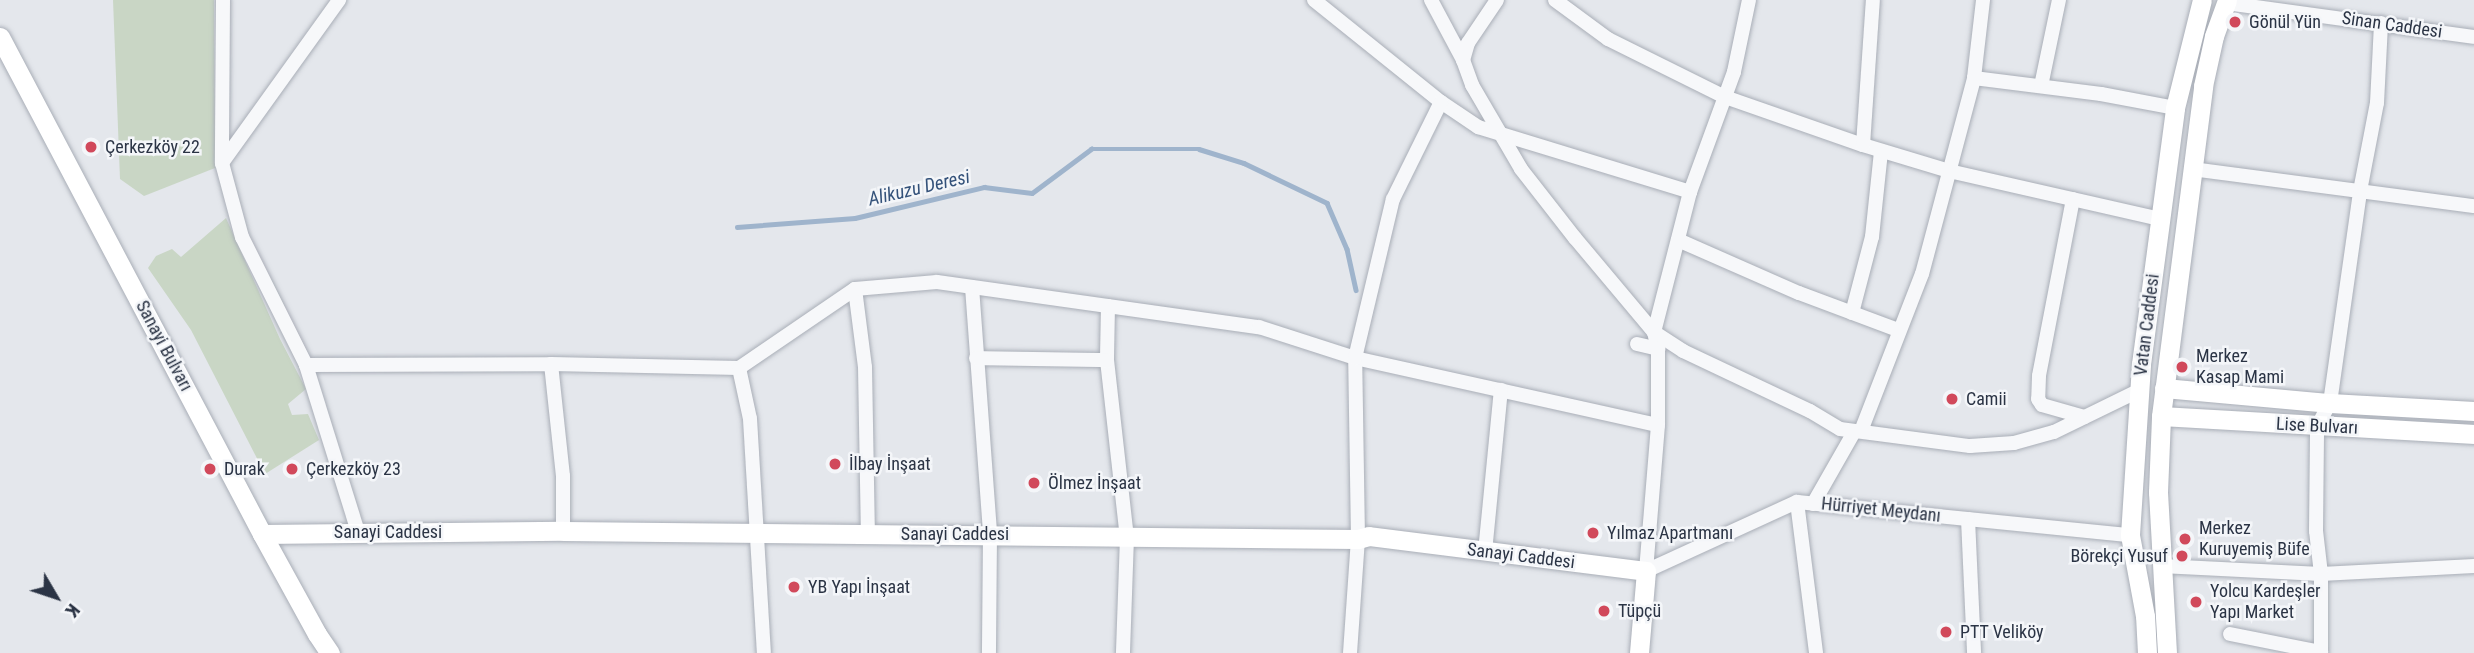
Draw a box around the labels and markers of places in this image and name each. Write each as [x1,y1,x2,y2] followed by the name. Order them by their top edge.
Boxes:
[2249,11,2321,33] place label: Gönül Yün
[2227,14,2243,30] marker: Gönül Yün
[105,136,200,158] place label: Çerkezköy 22
[83,139,99,155] marker: Çerkezköy 22
[2196,346,2284,388] place label: Merkez Kasap Mami
[2174,359,2190,375] marker: Merkez Kasap Mami
[1966,388,2007,410] place label: Camii
[1944,391,1960,407] marker: Camii
[849,453,931,475] place label: İlbay İnşaat
[827,456,843,472] marker: İlbay İnşaat
[224,458,265,480] place label: Durak
[306,458,401,480] place label: Çerkezköy 23
[202,461,218,477] marker: Durak
[284,461,300,477] marker: Çerkezköy 23
[1048,472,1141,494] place label: Ölmez İnşaat
[1026,475,1042,491] marker: Ölmez İnşaat
[2199,518,2310,560] place label: Merkez Kuruyemiş Büfe
[1607,522,1733,544] place label: Yılmaz Apartmanı
[1585,525,1601,541] marker: Yılmaz Apartmanı
[2177,531,2193,547] marker: Merkez Kuruyemiş Büfe
[2070,545,2168,567] place label: Börekçi Yusuf
[2174,548,2190,564] marker: Börekçi Yusuf
[808,576,910,598] place label: YB Yapı İnşaat
[786,579,802,595] marker: YB Yapı İnşaat
[2210,581,2321,624] place label: Yolcu Kardeşler Yapı Market
[2188,594,2204,610] marker: Yolcu Kardeşler Yapı Market
[1618,600,1661,622] place label: Tüpçü
[1596,603,1612,619] marker: Tüpçü
[1960,621,2044,643] place label: PTT Veliköy
[1938,624,1954,640] marker: PTT Veliköy

